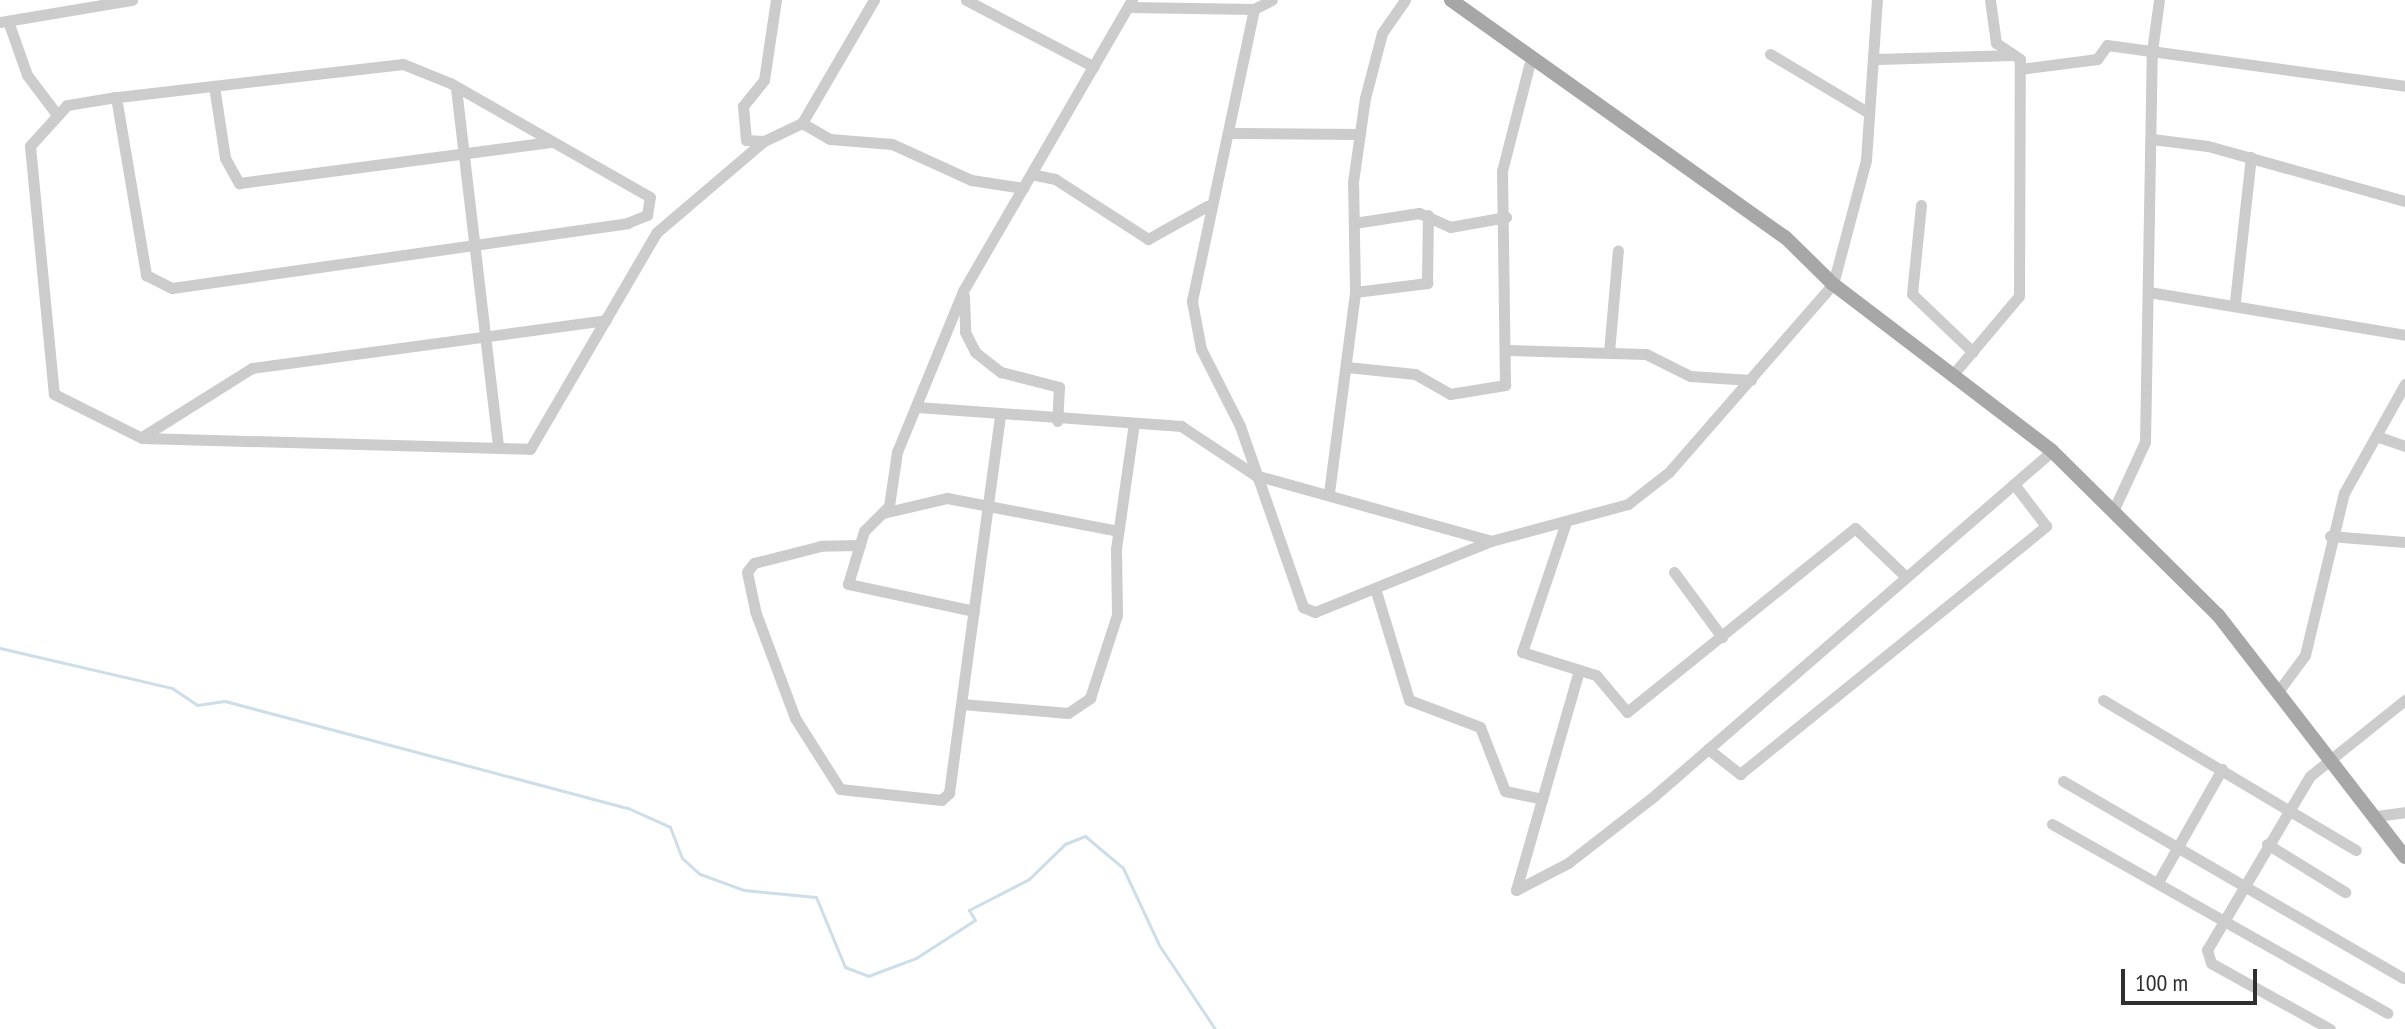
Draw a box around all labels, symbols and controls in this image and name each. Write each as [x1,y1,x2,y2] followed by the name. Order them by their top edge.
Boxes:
[2125,953,2261,1003] scale bar
[2135,967,2188,998] text: 100 m

